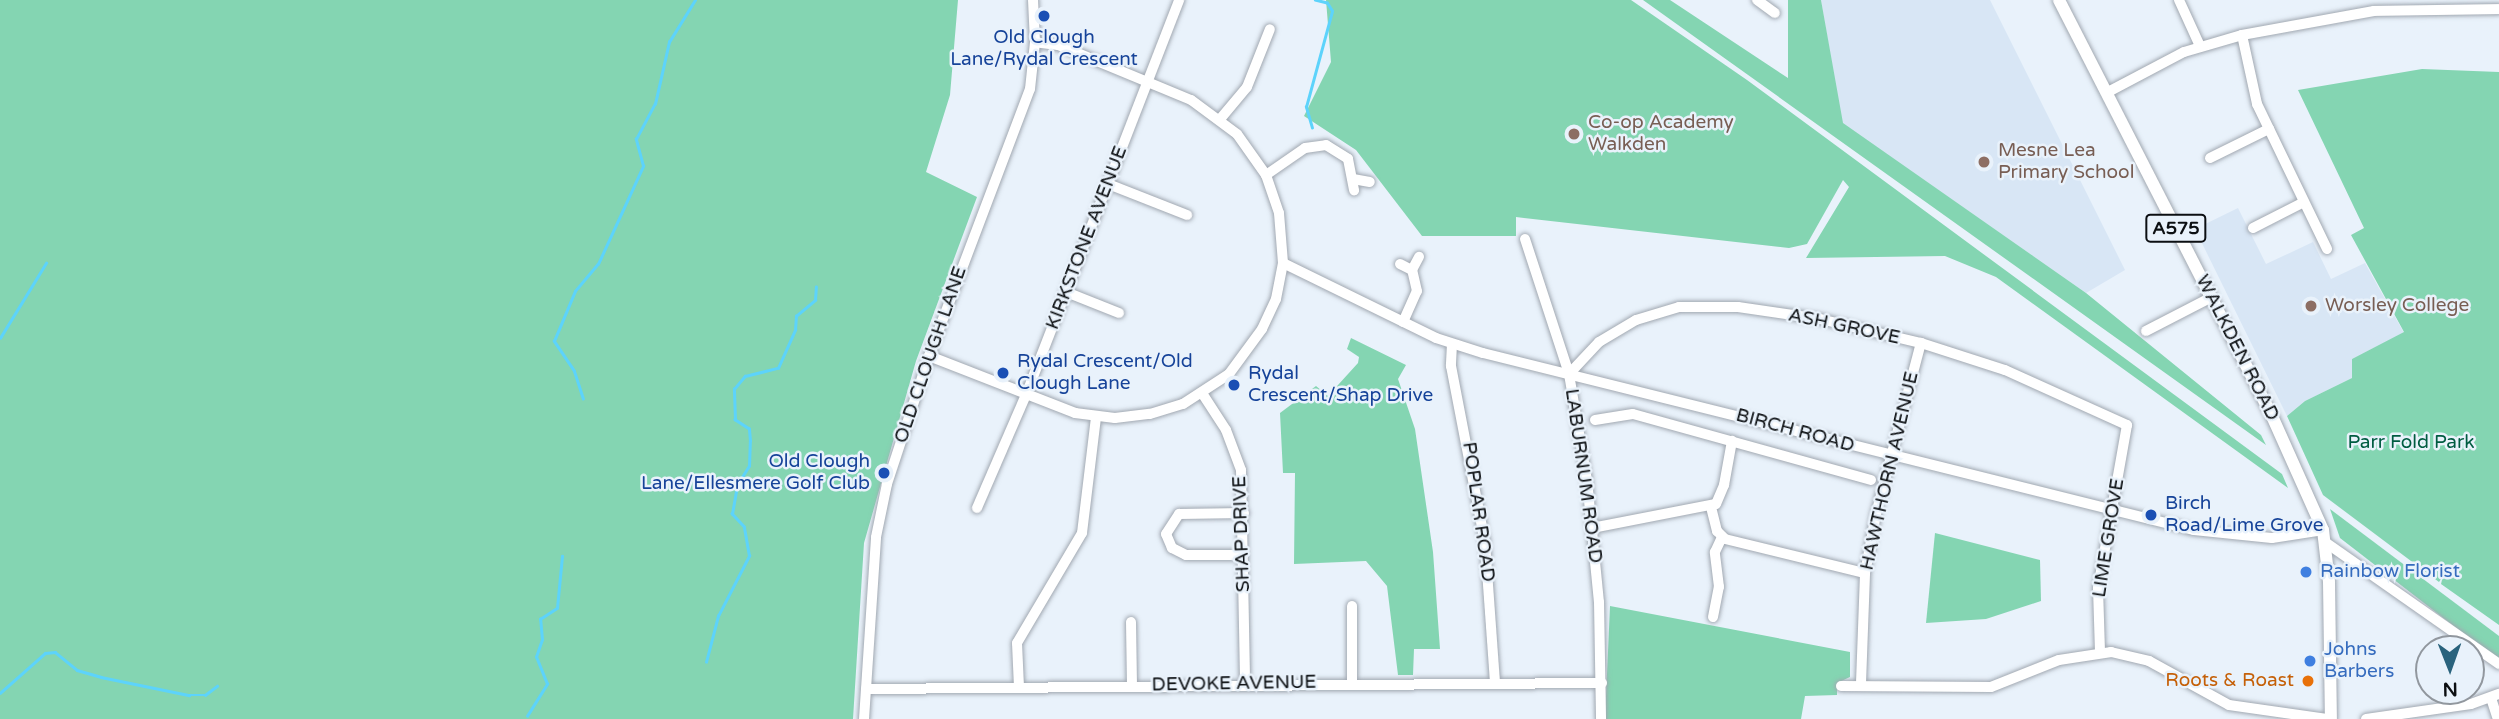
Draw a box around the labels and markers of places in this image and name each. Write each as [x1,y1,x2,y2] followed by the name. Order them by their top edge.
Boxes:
[1036,8,1052,24] marker: Old Clough Lane/Rydal Crescent
[950,27,1138,71] place label: Old Clough Lane/Rydal Crescent
[1588,112,1734,156] place label: Co-op Academy Walkden
[1566,126,1582,142] marker: Co-op Academy Walkden
[1998,140,2134,184] place label: Mesne Lea Primary School
[1976,154,1992,170] marker: Mesne Lea Primary School
[2325,295,2469,317] place label: Worsley College
[2303,298,2319,314] marker: Worsley College
[1017,351,1193,395] place label: Rydal Crescent/Old Clough Lane
[1248,363,1433,407] place label: Rydal Crescent/Shap Drive
[995,365,1011,381] marker: Rydal Crescent/Old Clough Lane
[1226,377,1242,393] marker: Rydal Crescent/Shap Drive
[641,451,870,495] place label: Old Clough Lane/Ellesmere Golf Club
[876,465,892,481] marker: Old Clough Lane/Ellesmere Golf Club
[2165,493,2323,537] place label: Birch Road/Lime Grove
[2143,507,2159,523] marker: Birch Road/Lime Grove
[2320,561,2460,583] place label: Rainbow Florist
[2298,564,2314,580] marker: Rainbow Florist
[2324,639,2394,683] place label: Johns Barbers
[2302,653,2318,669] marker: Johns Barbers
[2165,670,2294,692] place label: Roots & Roast
[2300,673,2316,689] marker: Roots & Roast

